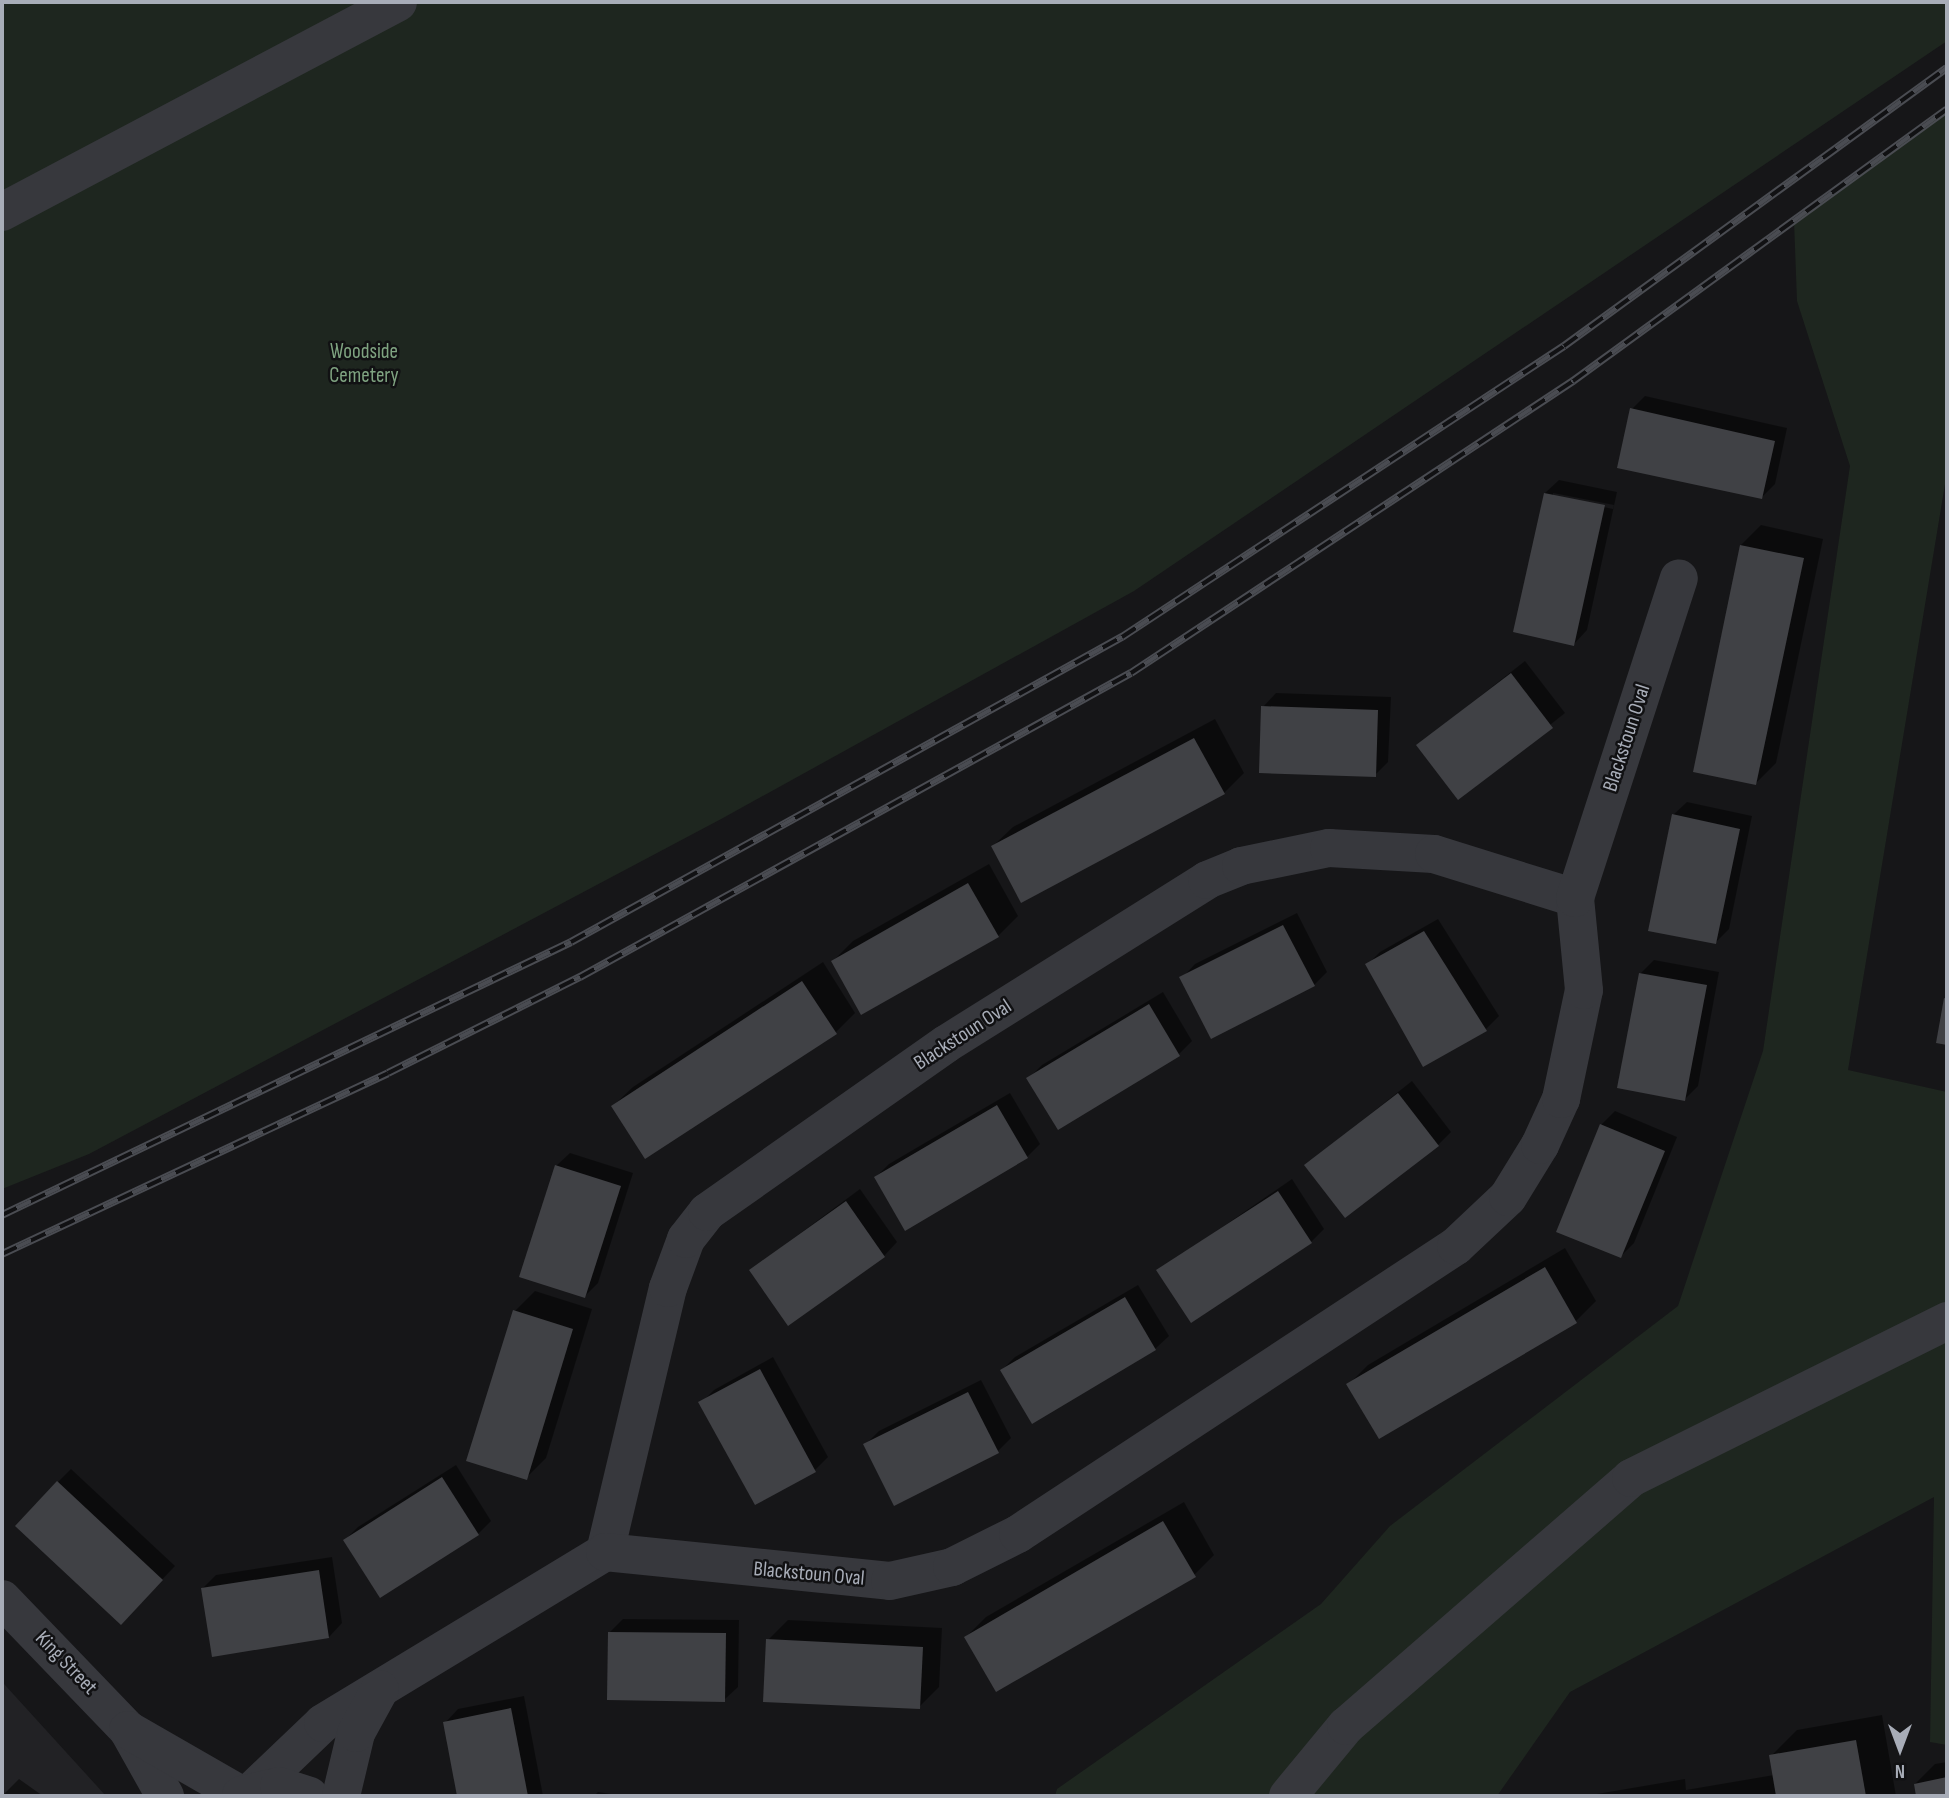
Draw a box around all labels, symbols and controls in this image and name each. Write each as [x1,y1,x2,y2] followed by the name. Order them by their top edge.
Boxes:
[329,339,399,389] park label: Woodside Cemetery
[1598,681,1656,795] street label: Blackstoun Oval
[910,994,1016,1076] street label: Blackstoun Oval
[753,1557,865,1591] street label: Blackstoun Oval
[30,1626,102,1700] street label: King Street
[1865,1714,1935,1784] north arrow
[1895,1759,1905,1782] text: N

